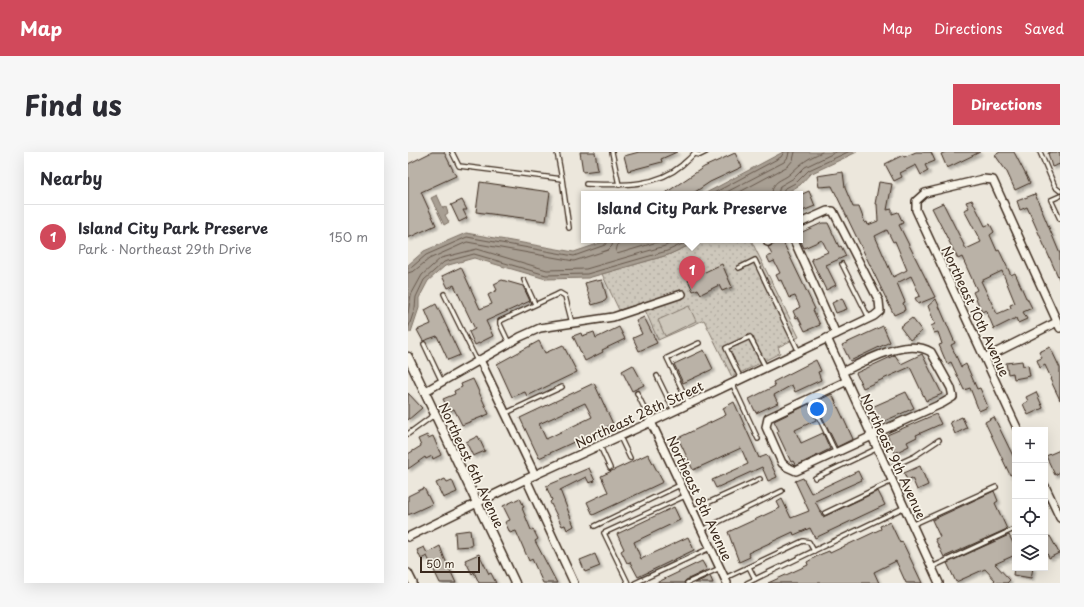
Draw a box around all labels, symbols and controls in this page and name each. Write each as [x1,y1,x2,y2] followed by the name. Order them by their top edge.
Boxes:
[20,14,62,42] text: Map
[882,18,912,39] text: Map
[934,18,1002,39] text: Directions
[1024,18,1064,39] text: Saved
[24,83,122,126] text: Find us
[953,84,1060,125] button: Directions
[40,165,102,191] text: Nearby
[581,191,803,243] popup
[597,196,787,219] text: Island City Park Preserve
[78,216,268,239] text: Island City Park Preserve
[597,219,626,238] text: Park
[50,227,56,246] text: 1
[329,227,368,246] text: 150 m
[78,239,252,258] text: Park · Northeast 29th Drive
[937,243,1015,379] street label: Northeast 10th Avenue
[679,256,705,289] pin: 1
[572,376,706,452] street label: Northeast 28th Street
[857,390,931,522] street label: Northeast 9th Avenue
[435,399,509,531] street label: Northeast 6th Avenue
[807,399,827,419] your location
[1012,427,1048,571] map controls
[1012,427,1048,463] button: +
[663,432,737,564] street label: Northeast 8th Avenue
[1012,463,1048,499] button: −
[1012,499,1048,535] button: locate
[1012,535,1048,571] button: layers
[420,555,480,574] scale bar
[426,555,455,572] text: 50 m

